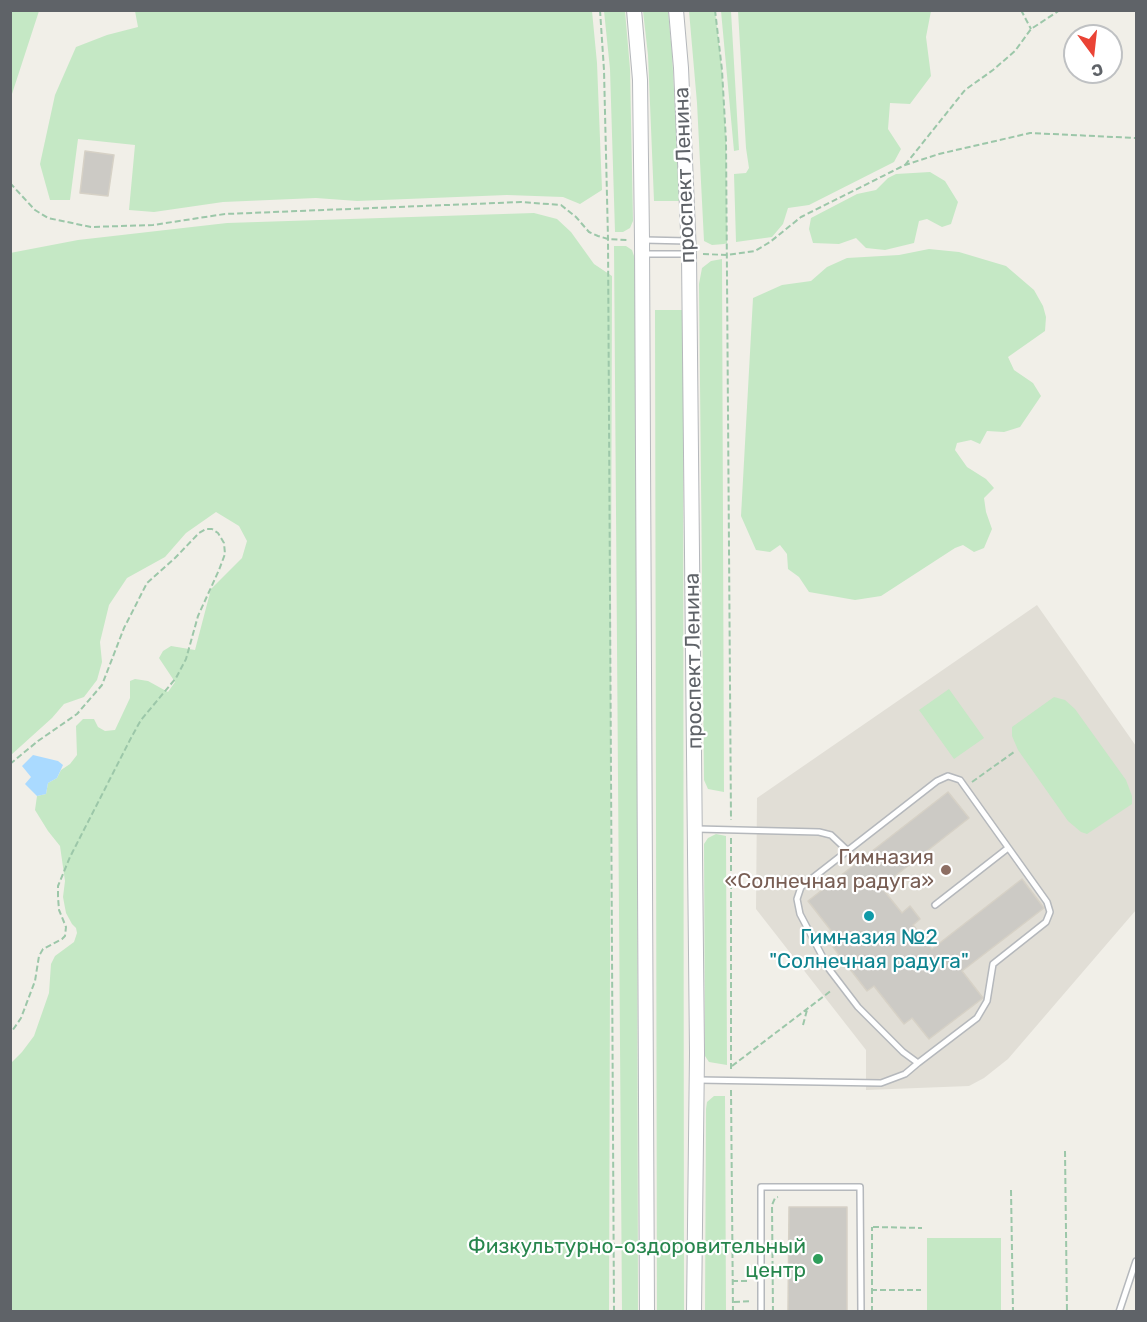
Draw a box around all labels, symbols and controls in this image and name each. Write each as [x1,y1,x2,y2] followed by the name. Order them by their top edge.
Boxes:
[1063,24,1123,84] north arrow
[1089,59,1105,81] text: С
[669,86,701,264] street label: проспект Ленина
[680,573,708,749] street label: проспект Ленина
[725,845,934,895] place label: Гимназия «Солнечная радуга»
[939,863,953,877] marker: Гимназия «Солнечная радуга»
[862,909,876,923] marker: Гимназия №2 "Солнечная радуга"
[769,925,969,975] place label: Гимназия №2 "Солнечная радуга"
[468,1234,806,1284] place label: Физкультурно-оздоровительный центр
[811,1252,825,1266] marker: Физкультурно-оздоровительный центр

